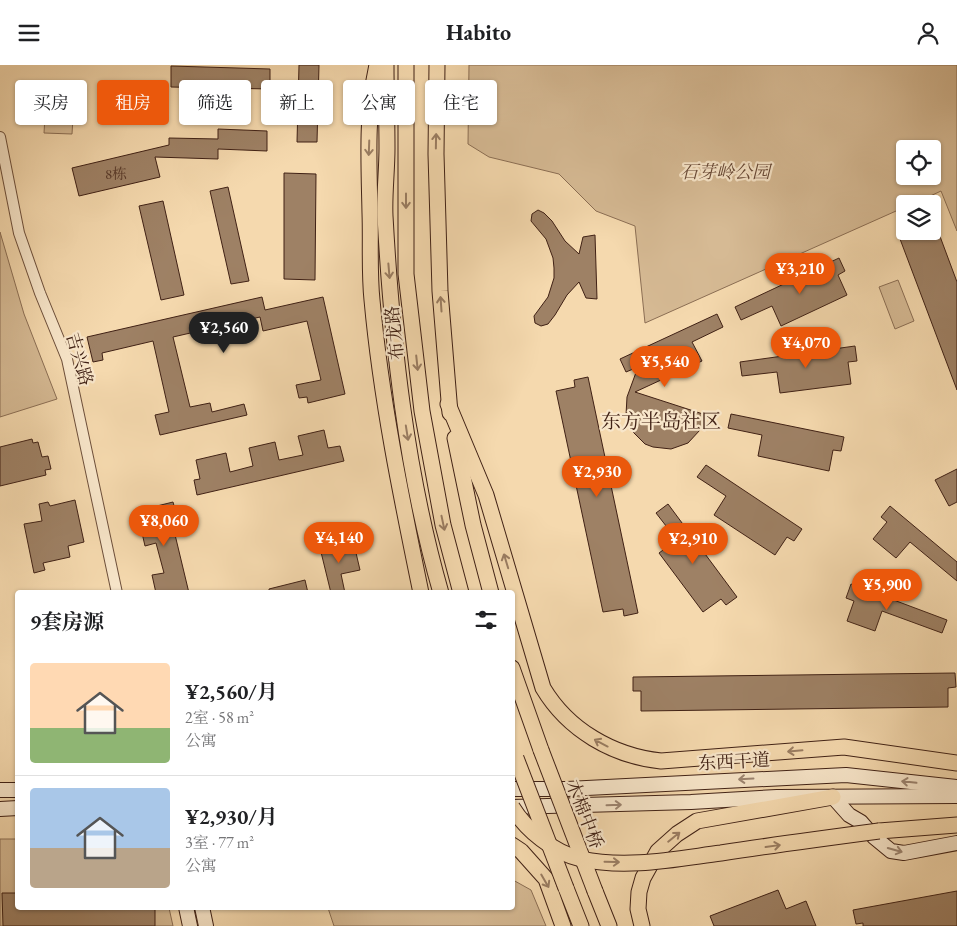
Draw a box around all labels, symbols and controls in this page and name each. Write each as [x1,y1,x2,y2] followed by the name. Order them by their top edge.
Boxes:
[446,18,511,47] text: Habito
[15,19,43,47] icon: menu
[914,19,942,47] icon: person
[15,80,87,125] chip: 买房
[97,80,169,125] chip: 租房
[179,80,251,125] chip: 筛选
[261,80,333,125] chip: 新上
[343,80,415,125] chip: 公寓
[425,80,497,125] chip: 住宅
[431,134,441,150] one-way arrow
[364,140,373,156] one-way arrow
[896,140,941,240] map controls
[896,140,941,185] button: locate
[680,160,773,183] park label: 石芽岭公园
[105,164,127,183] house number: 8栋
[401,192,411,209] one-way arrow
[896,195,941,240] button: layers
[759,253,841,295] pin: ¥3,210
[776,258,824,279] text: ¥3,210
[384,263,394,279] one-way arrow
[436,296,445,312] one-way arrow
[380,305,408,361] street label: 布龙路
[183,311,265,354] pin: ¥2,560
[200,317,248,338] text: ¥2,560
[765,327,847,369] pin: ¥4,070
[62,330,98,388] street label: 吉兴路
[782,332,830,353] text: ¥4,070
[624,345,706,388] pin: ¥5,540
[641,351,689,372] text: ¥5,540
[412,355,422,371] one-way arrow
[601,408,721,434] district label: 东方半岛社区
[402,424,412,440] one-way arrow
[556,455,638,498] pin: ¥2,930
[573,461,621,482] text: ¥2,930
[123,505,205,547] pin: ¥8,060
[140,510,188,531] text: ¥8,060
[439,515,448,531] one-way arrow
[298,521,380,564] pin: ¥4,140
[652,523,734,565] pin: ¥2,910
[315,527,363,548] text: ¥4,140
[669,528,717,549] text: ¥2,910
[500,553,510,569] one-way arrow
[846,569,928,611] pin: ¥5,900
[863,574,911,595] text: ¥5,900
[472,606,500,634] icon: filters
[30,608,104,635] text: 9套房源
[185,678,278,705] text: ¥2,560/月
[70,683,130,743] icon: home
[185,707,254,728] text: 2室 · 58 m²
[185,730,217,751] text: 公寓
[594,738,609,748] one-way arrow
[788,746,804,756] one-way arrow
[697,748,771,774] street label: 东西干道
[739,774,755,783] one-way arrow
[561,776,609,852] street label: 木棉中桥
[901,777,917,787] one-way arrow
[605,800,621,809] one-way arrow
[185,803,278,830] text: ¥2,930/月
[70,808,130,868] icon: home
[185,832,254,853] text: 3室 · 77 m²
[667,832,680,843] one-way arrow
[765,840,781,850] one-way arrow
[887,846,903,856] one-way arrow
[185,855,217,876] text: 公寓
[603,857,619,867] one-way arrow
[540,873,550,887] one-way arrow

